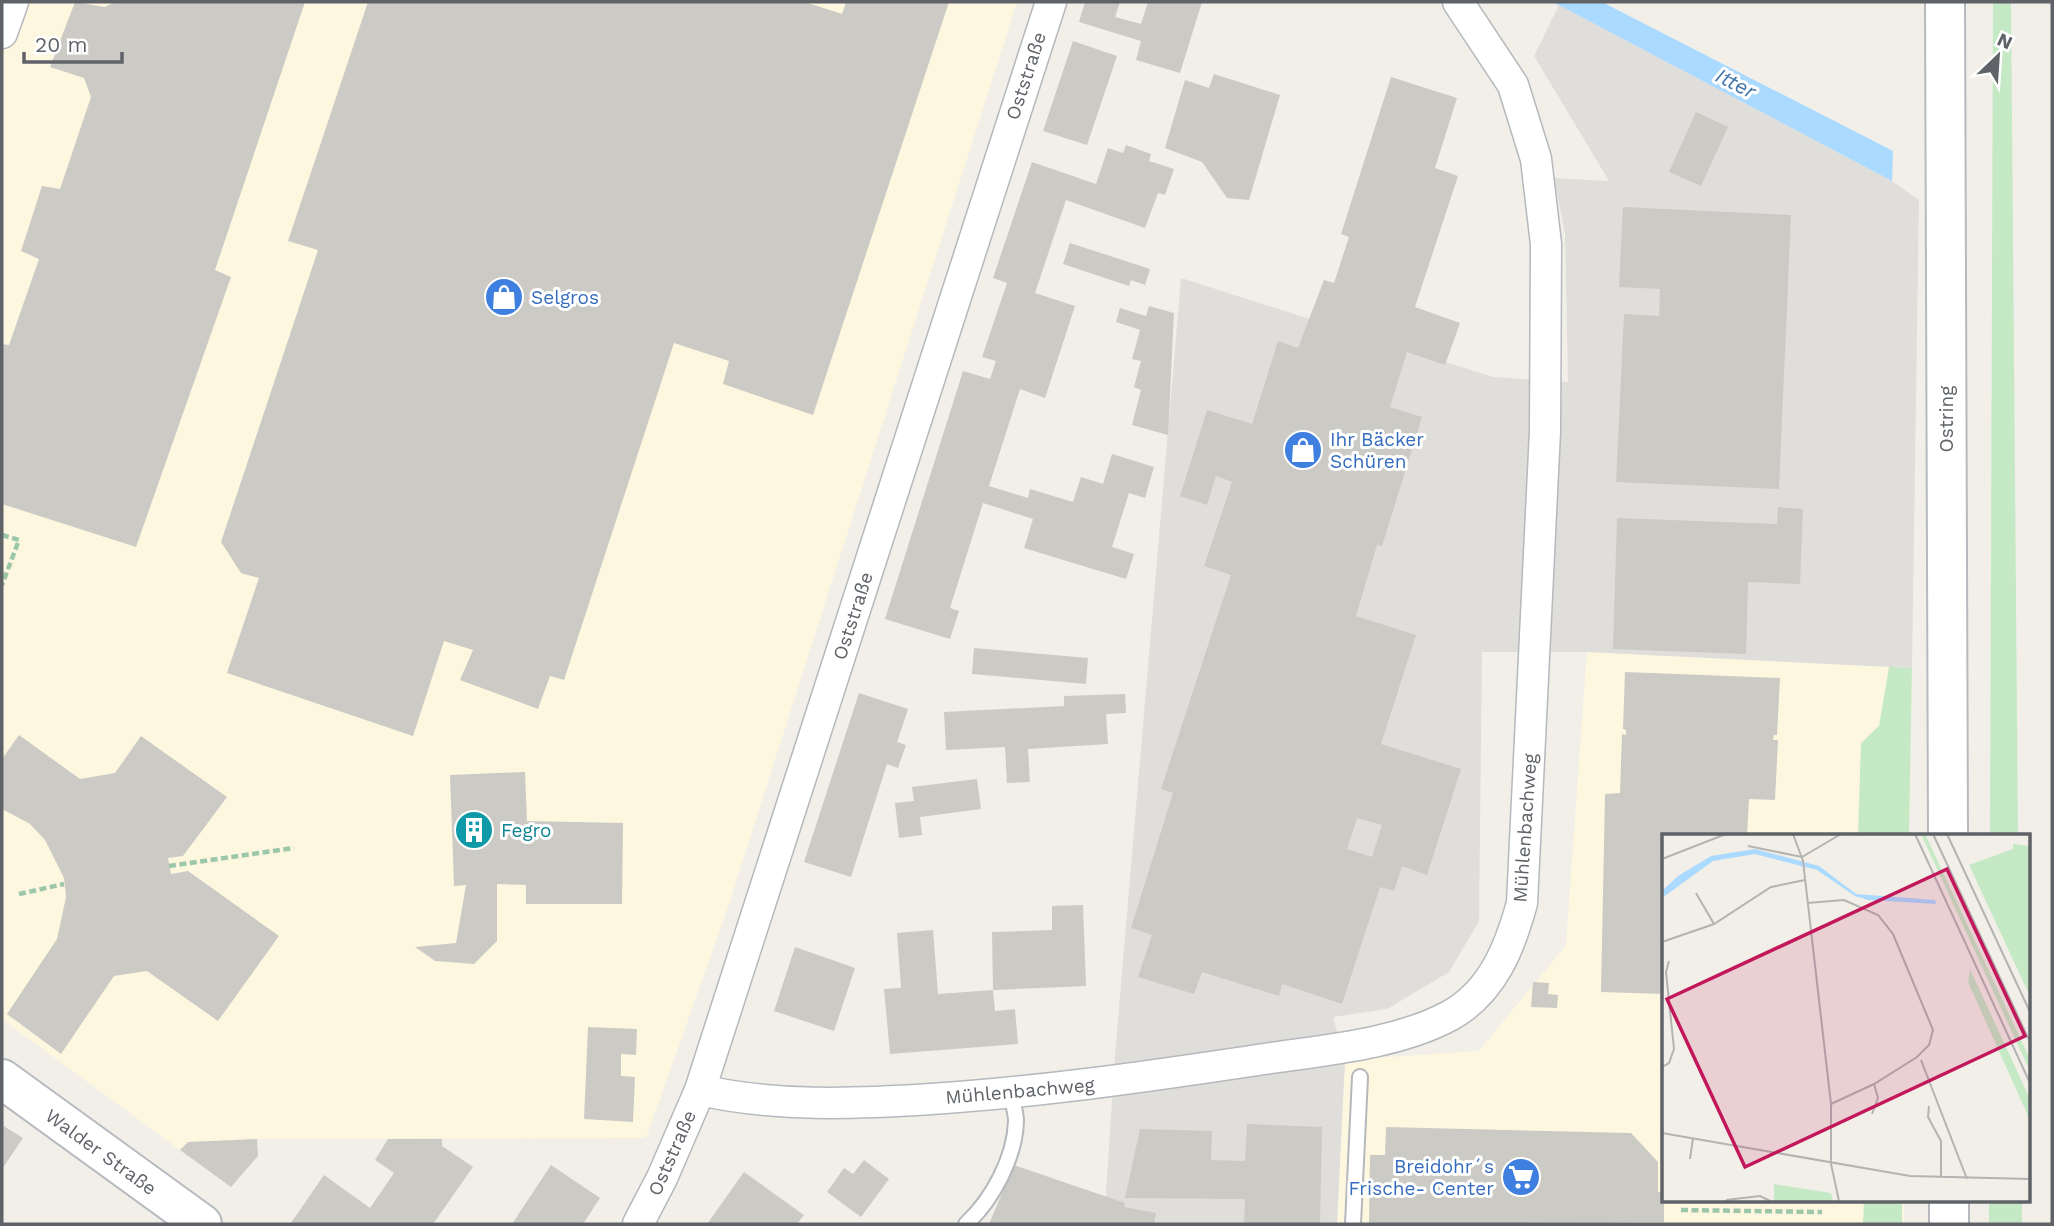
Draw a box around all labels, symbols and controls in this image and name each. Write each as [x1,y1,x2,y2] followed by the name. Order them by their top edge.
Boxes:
[24,21,122,65] scale bar
[1963,21,2033,91] north arrow
[1994,28,2016,54] text: N
[1001,29,1051,123] street label: Oststraße
[35,32,87,57] text: 20 m
[1712,62,1761,104] water label: Itter
[483,276,525,318] shop icon: Selgros
[531,286,599,309] place label: Selgros
[1935,385,1958,452] street label: Ostring
[1330,428,1424,473] place label: Ihr Bäcker Schüren
[1282,429,1324,471] shop icon: Ihr Bäcker Schüren
[828,569,878,663] street label: Oststraße
[1508,752,1542,903] street label: Mühlenbachweg
[453,809,495,851] building icon: Fegro
[501,819,551,842] place label: Fegro
[1662,834,2030,1202] inset map
[944,1073,1096,1109] street label: Mühlenbachweg
[41,1104,161,1200] street label: Walder Straße
[643,1107,701,1199] street label: Oststraße
[1349,1155,1494,1200] place label: Breidohr´s Frische- Center
[1500,1156,1542,1198] supermarket icon: Breidohr´s Frische- Center

